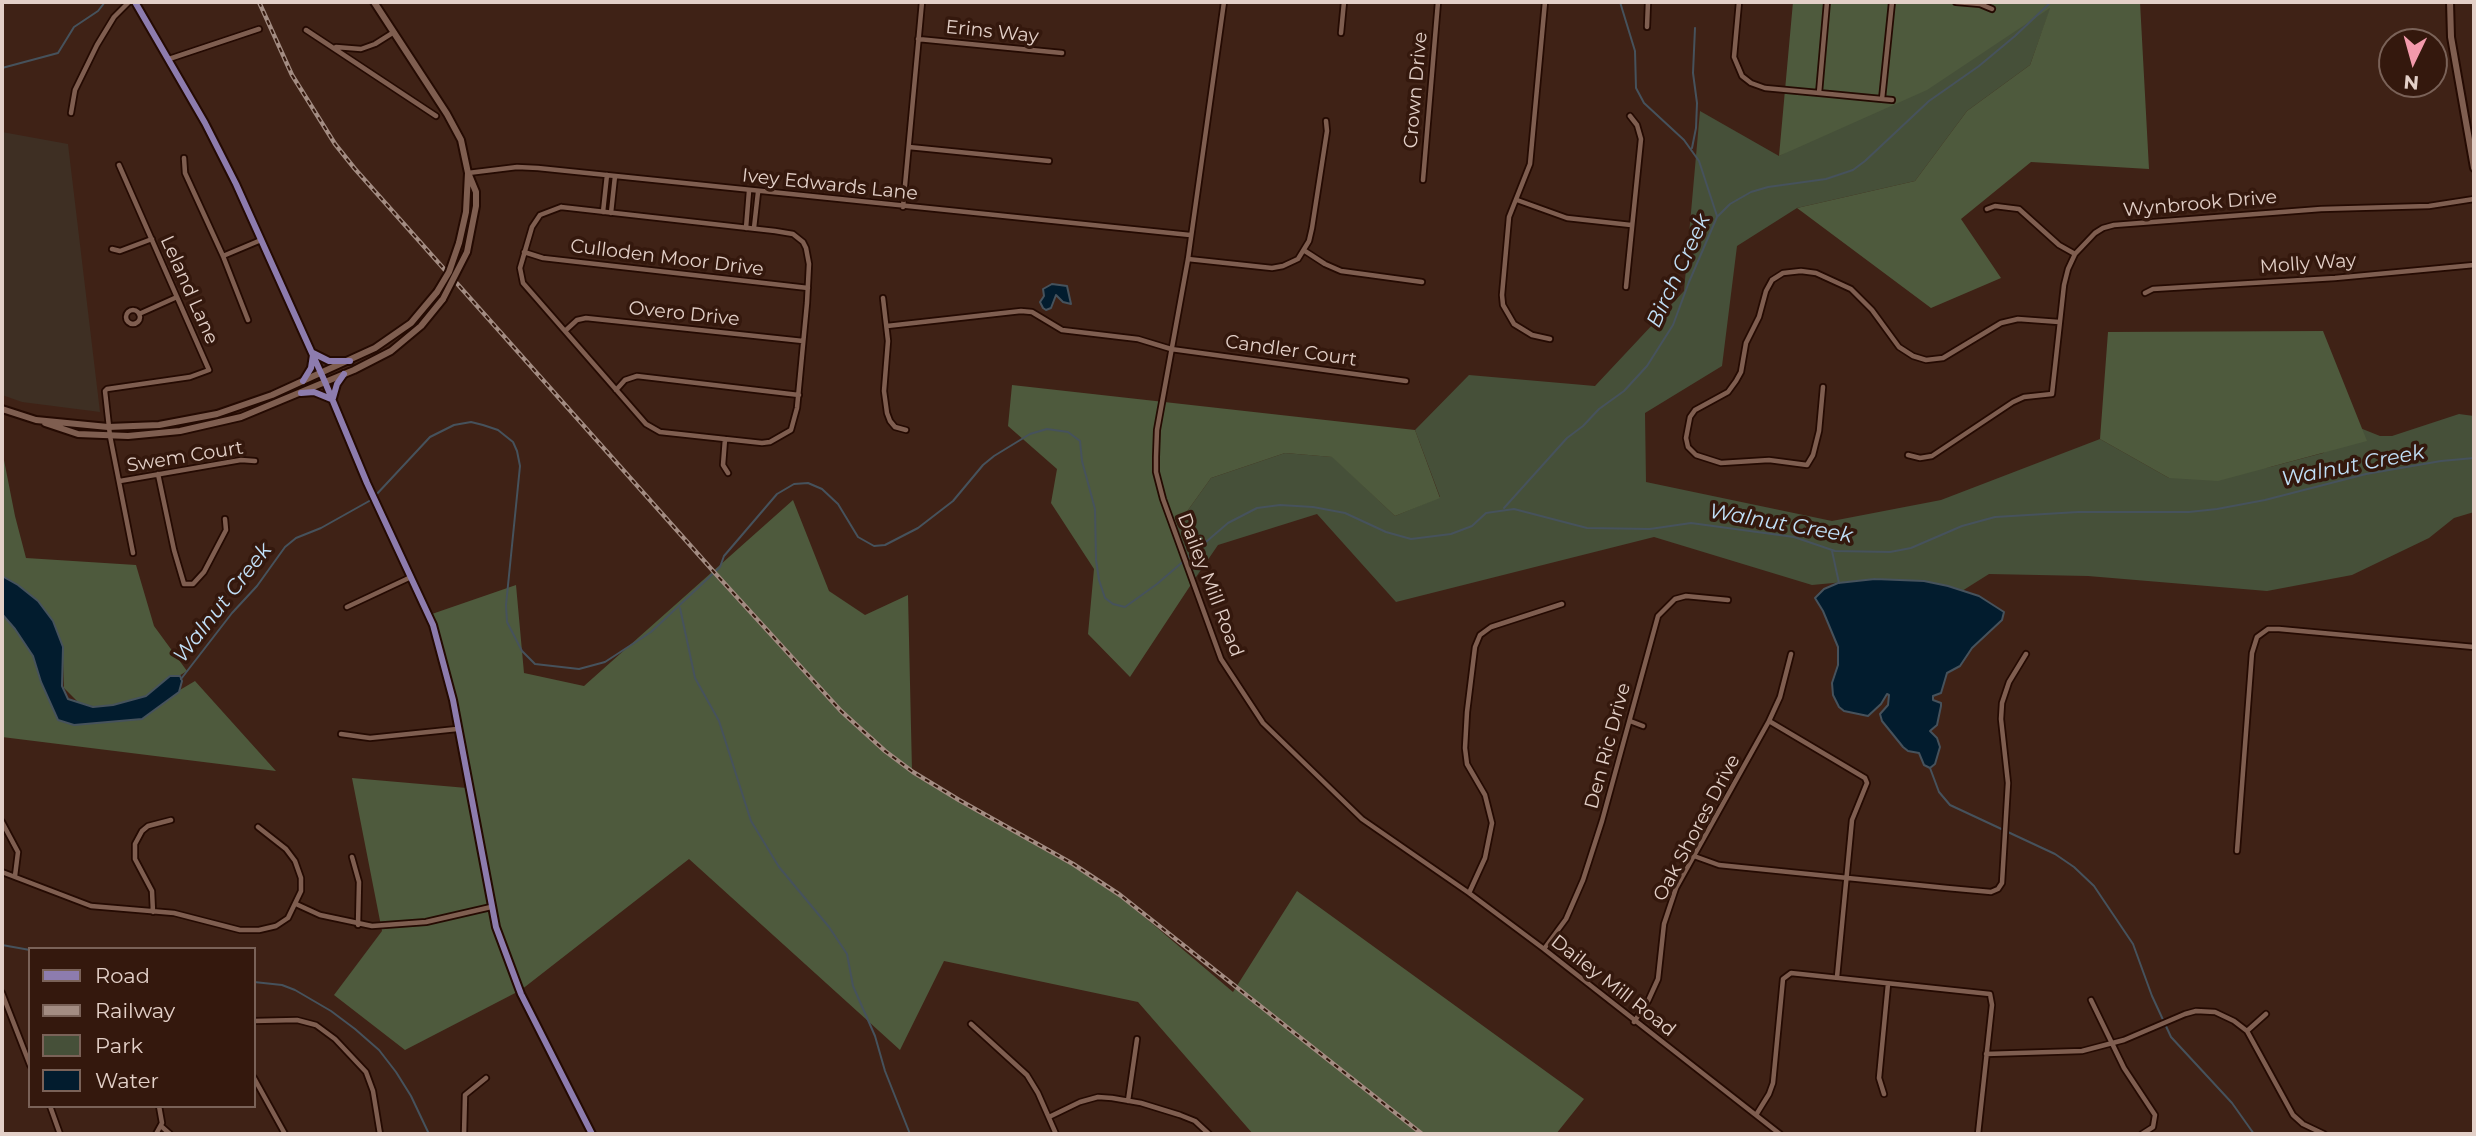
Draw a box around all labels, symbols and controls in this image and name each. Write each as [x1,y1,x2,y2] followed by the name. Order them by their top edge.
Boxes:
[944,16,1040,48] street label: Erins Way
[2378,28,2448,98] north arrow
[1400,31,1432,149] street label: Crown Drive
[2403,70,2420,95] text: N
[741,164,919,206] street label: Ivey Edwards Lane
[2122,186,2278,222] street label: Wynbrook Drive
[1642,210,1716,332] water label: Birch Creek
[155,232,223,348] street label: Leland Lane
[569,235,765,281] street label: Culloden Moor Drive
[2259,249,2357,279] street label: Molly Way
[627,297,741,331] street label: Overo Drive
[1224,330,1358,372] street label: Candler Court
[125,437,245,477] street label: Swem Court
[2279,440,2427,492] water label: Walnut Creek
[1707,499,1855,549] water label: Walnut Creek
[1172,510,1248,660] street label: Dailey Mill Road
[168,538,278,668] water label: Walnut Creek
[1580,681,1636,811] street label: Den Ric Drive
[1649,751,1745,905] street label: Oak Shores Drive
[1546,930,1680,1042] street label: Dailey Mill Road
[28,947,256,1108] legend
[95,963,150,988] text: Road
[95,998,175,1023] text: Railway
[95,1033,143,1058] text: Park
[95,1068,159,1093] text: Water

